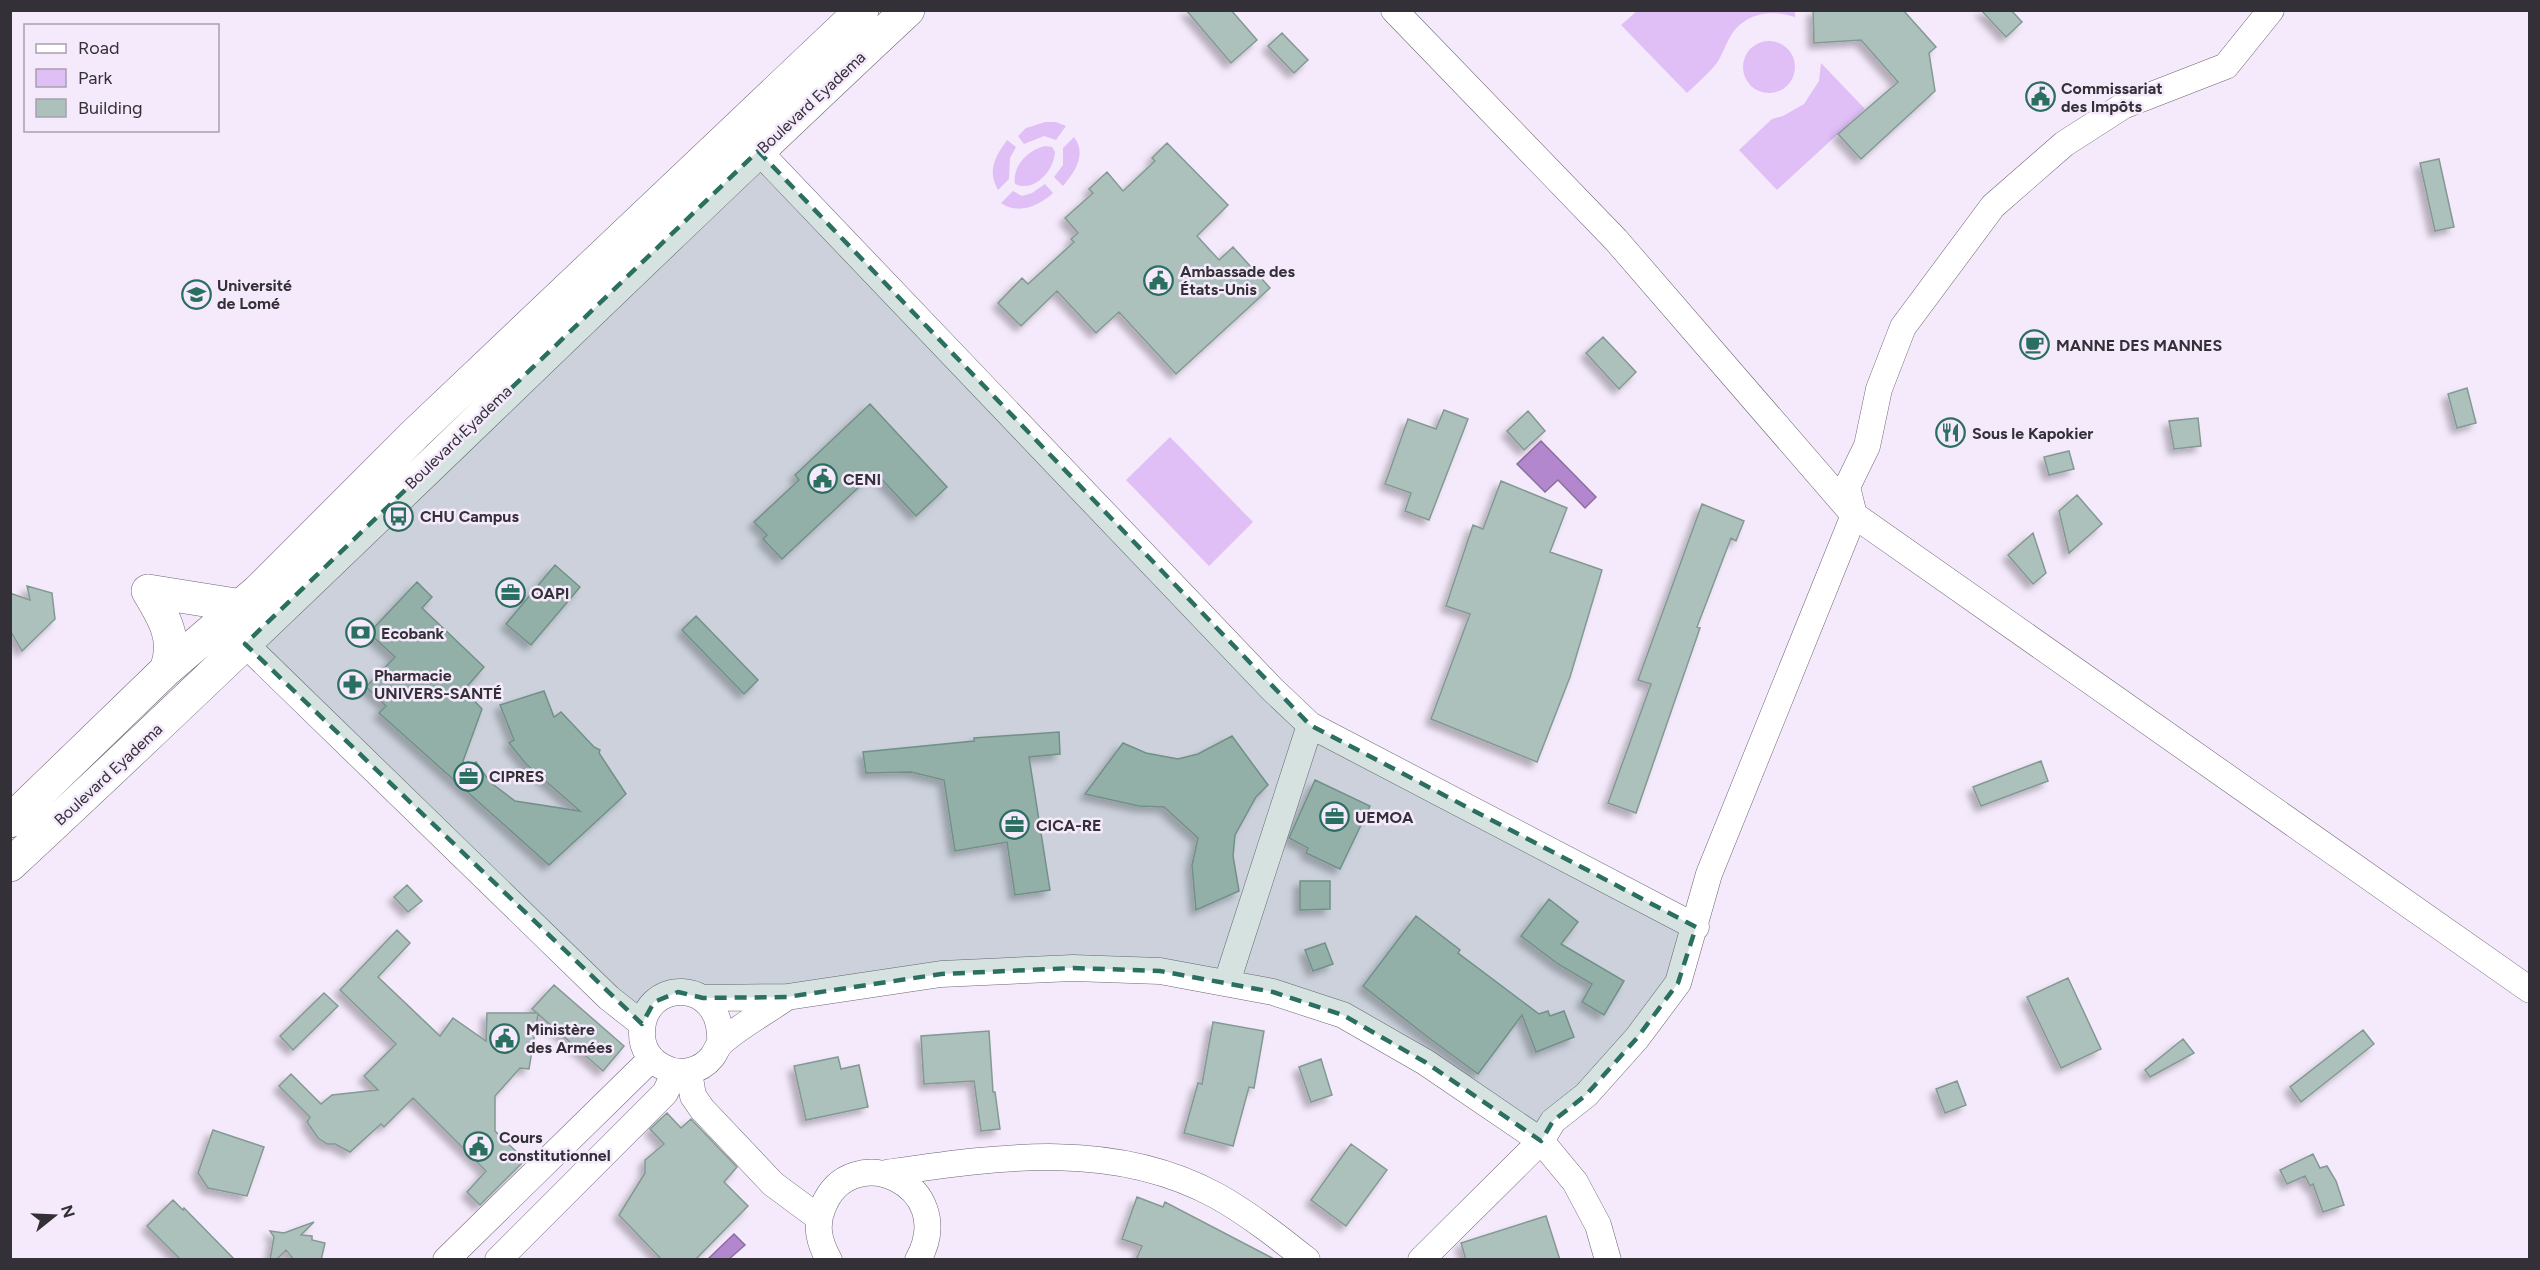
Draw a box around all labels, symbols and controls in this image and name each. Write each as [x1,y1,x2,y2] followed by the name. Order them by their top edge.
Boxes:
[24,24,219,132] legend
[78,37,119,59] text: Road
[753,47,869,157] street label: Boulevard Eyadema
[78,67,113,89] text: Park
[2061,79,2163,116] place label: Commissariat des Impôts
[2024,81,2056,113] public building icon: Commissariat des Impôts
[78,97,143,119] text: Building
[1180,262,1295,299] place label: Ambassade des États-Unis
[1143,264,1175,296] public building icon: Ambassade des États-Unis
[217,276,292,313] place label: Université de Lomé
[180,278,212,310] school or university icon: Université de Lomé
[2019,329,2051,361] cafe icon: MANNE DES MANNES
[2056,336,2223,355] place label: MANNE DES MANNES
[401,382,516,493] street label: Boulevard Eyadema
[1935,417,1967,449] restaurant icon: Sous le Kapokier
[1972,424,2093,443] place label: Sous le Kapokier
[806,463,838,495] public building icon: CENI
[843,470,881,489] place label: CENI
[383,500,415,532] bus stop icon: CHU Campus
[420,507,519,526] place label: CHU Campus
[494,577,526,609] office icon: OAPI
[531,584,569,603] place label: OAPI
[344,617,376,649] bank icon: Ecobank
[381,624,445,643] place label: Ecobank
[374,666,502,703] place label: Pharmacie UNIVERS-SANTÉ
[337,668,369,700] pharmacy icon: Pharmacie UNIVERS-SANTÉ
[50,719,166,829] street label: Boulevard Eyadema
[452,760,484,792] office icon: CIPRES
[489,767,545,786] place label: CIPRES
[1318,801,1350,833] office icon: UEMOA
[1355,808,1414,827] place label: UEMOA
[999,809,1031,841] office icon: CICA-RE
[1036,816,1102,835] place label: CICA-RE
[526,1020,613,1057] place label: Ministère des Armées
[489,1022,521,1054] public building icon: Ministère des Armées
[499,1128,611,1165] place label: Cours constitutionnel
[462,1130,494,1162] public building icon: Cours constitutionnel
[24,1186,84,1246] north arrow
[57,1203,79,1220] text: N

